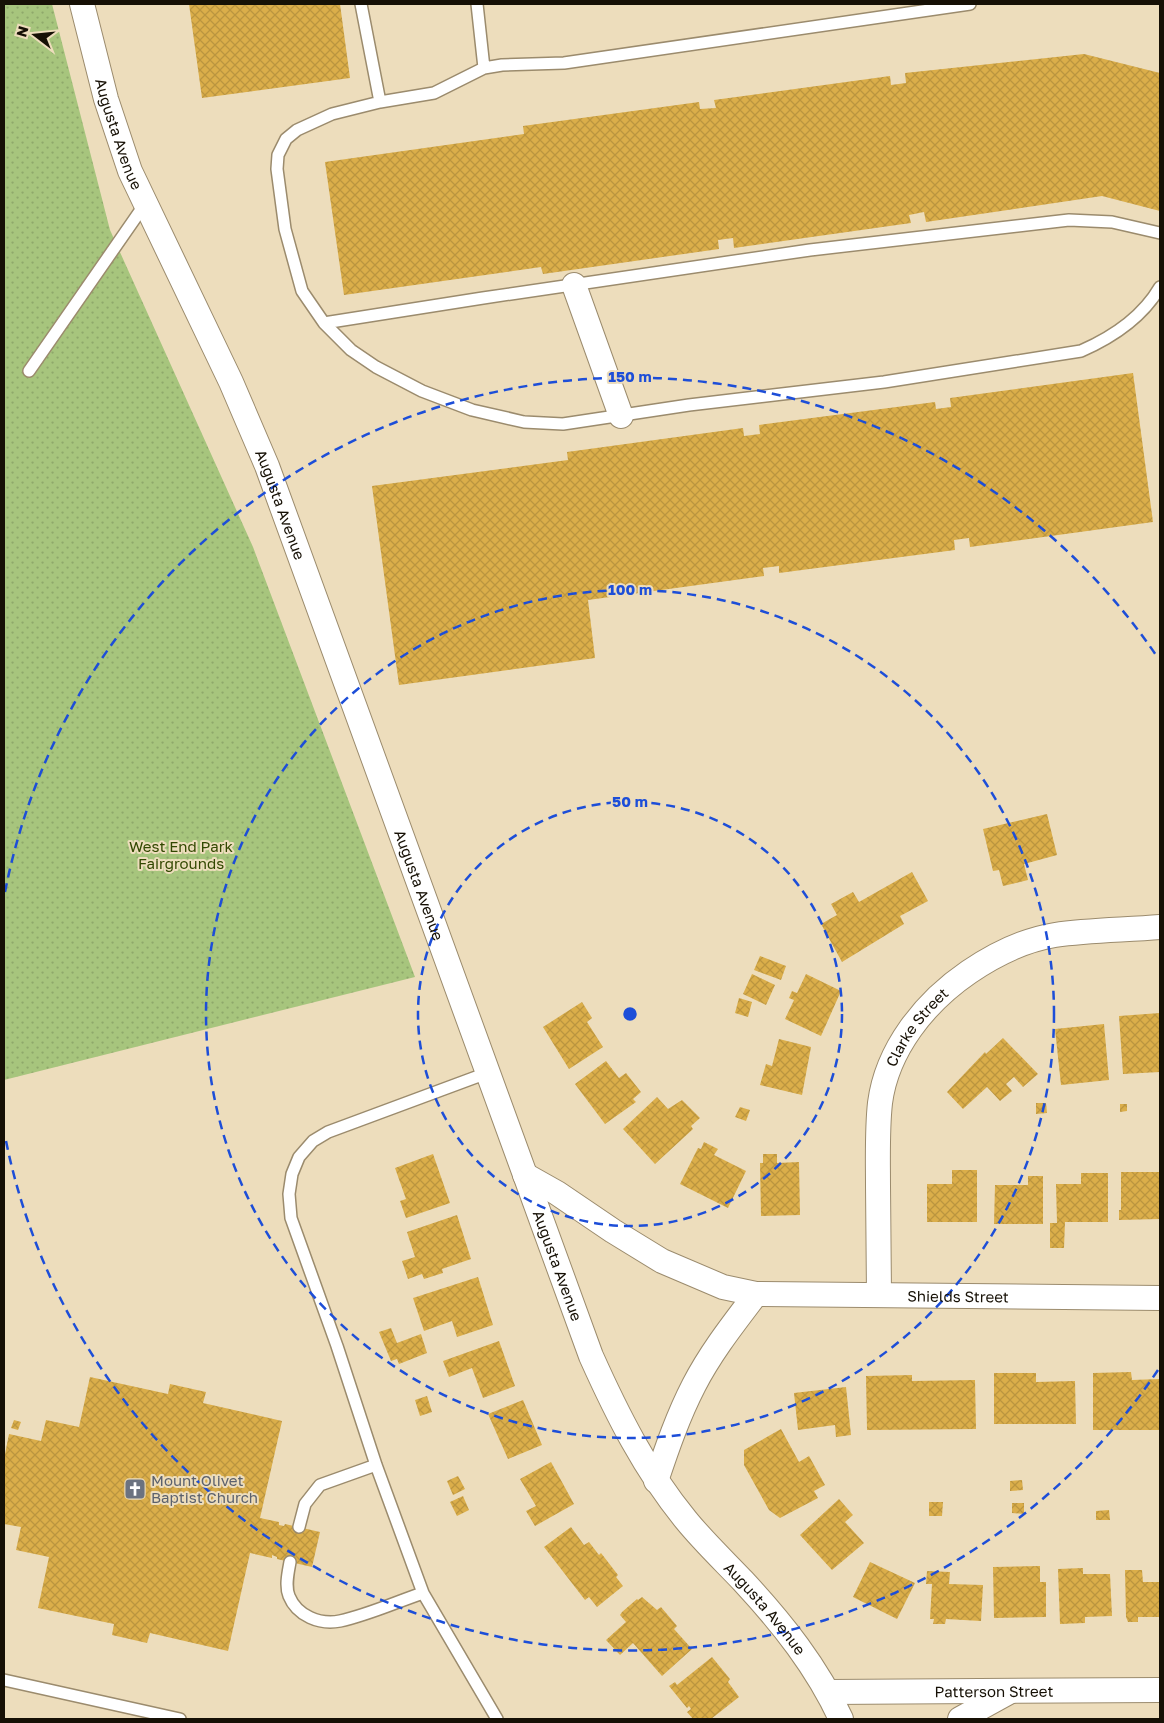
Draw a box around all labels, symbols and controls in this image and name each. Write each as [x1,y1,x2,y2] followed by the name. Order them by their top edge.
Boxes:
[10,10,60,60] north arrow
[12,24,32,39] text: N
[92,76,147,193] street label: Augusta Avenue
[608,367,652,385] text: 150 m
[252,446,309,562] street label: Augusta Avenue
[608,580,652,598] text: 100 m
[612,792,648,810] text: 50 m
[391,827,448,943] street label: Augusta Avenue
[129,837,234,872] park label: West End Park Fairgrounds
[882,984,951,1069] street label: Clarke Street
[621,1005,639,1023] centre of rings
[530,1208,587,1324] street label: Augusta Avenue
[907,1286,1009,1306] street label: Shields Street
[151,1471,258,1506] place label: Mount Olivet Baptist Church
[123,1477,147,1501] church icon: Mount Olivet Baptist Church
[721,1558,810,1658] street label: Augusta Avenue
[935,1682,1053,1700] street label: Patterson Street

